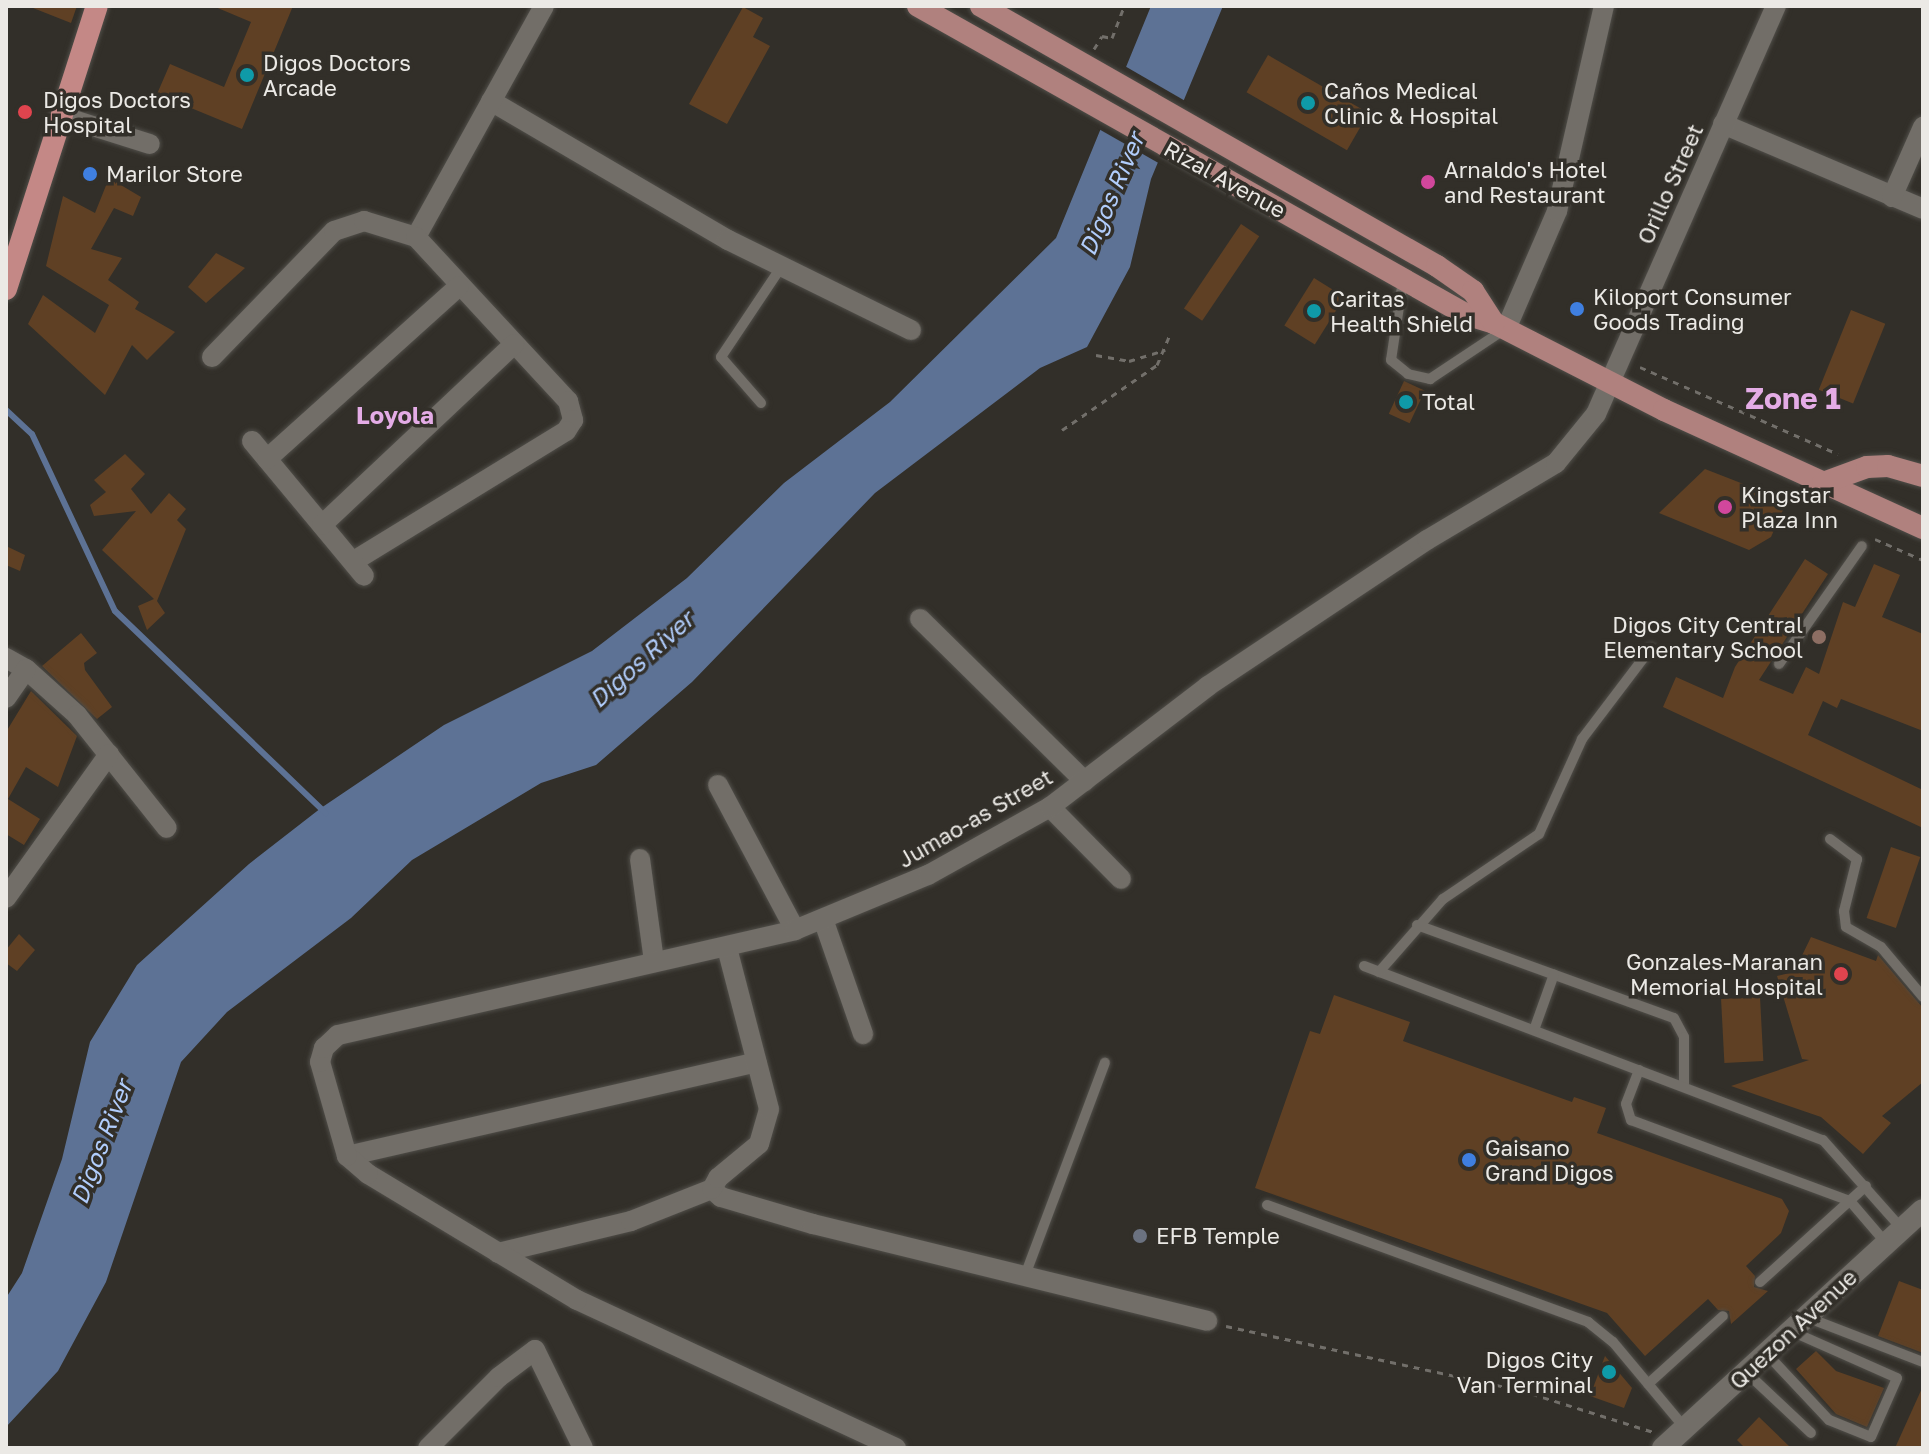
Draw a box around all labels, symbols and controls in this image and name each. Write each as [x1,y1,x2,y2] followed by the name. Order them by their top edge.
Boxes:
[263,49,411,100] place label: Digos Doctors Arcade
[238,66,256,84] marker: Digos Doctors Arcade
[1324,77,1498,128] place label: Caños Medical Clinic & Hospital
[43,86,191,138] place label: Digos Doctors Hospital
[1299,94,1317,112] marker: Caños Medical Clinic & Hospital
[14,101,36,123] marker: Digos Doctors Hospital
[1632,120,1708,248] street label: Orillo Street
[1072,128,1150,260] water label: Digos River
[1160,135,1290,223] street label: Rizal Avenue
[1444,156,1607,208] place label: Arnaldo's Hotel and Restaurant
[106,161,243,187] place label: Marilor Store
[81,165,99,183] marker: Marilor Store
[1419,173,1437,191] marker: Arnaldo's Hotel and Restaurant
[1593,283,1792,334] place label: Kiloport Consumer Goods Trading
[1330,285,1473,336] place label: Caritas Health Shield
[1568,300,1586,318] marker: Kiloport Consumer Goods Trading
[1305,302,1323,320] marker: Caritas Health Shield
[1745,380,1841,416] district label: Zone 1
[1422,389,1475,415] place label: Total
[1397,393,1415,411] marker: Total
[356,401,434,429] district label: Loyola
[1741,481,1838,532] place label: Kingstar Plaza Inn
[1716,498,1734,516] marker: Kingstar Plaza Inn
[583,605,699,713] water label: Digos River
[1603,611,1803,662] place label: Digos City Central Elementary School
[1810,628,1828,646] marker: Digos City Central Elementary School
[893,763,1057,873] street label: Jumao-as Street
[1626,948,1823,1000] place label: Gonzales-Maranan Memorial Hospital
[1830,963,1852,985] marker: Gonzales-Maranan Memorial Hospital
[64,1076,138,1208] water label: Digos River
[1485,1134,1614,1186] place label: Gaisano Grand Digos
[1460,1151,1478,1169] marker: Gaisano Grand Digos
[1156,1223,1280,1249] place label: EFB Temple
[1131,1227,1149,1245] marker: EFB Temple
[1724,1264,1862,1394] street label: Quezon Avenue
[1457,1346,1593,1398] place label: Digos City Van Terminal
[1600,1363,1618,1381] marker: Digos City Van Terminal

